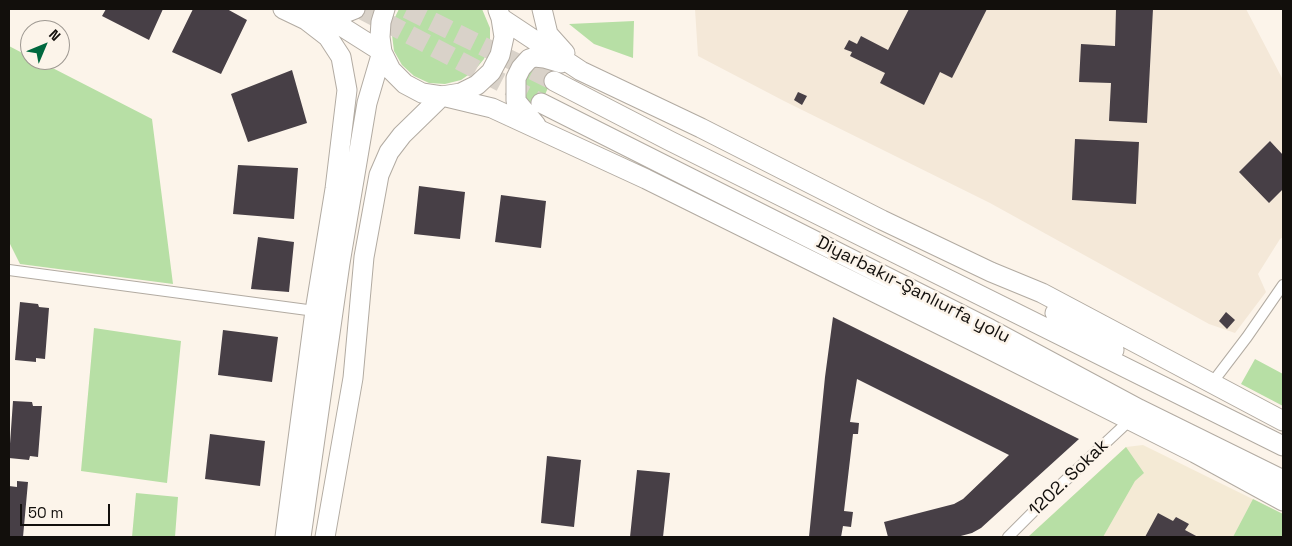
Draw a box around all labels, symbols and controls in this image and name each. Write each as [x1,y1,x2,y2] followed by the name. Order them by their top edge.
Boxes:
[20,20,70,70] north arrow
[45,25,65,45] text: N
[813,232,1013,348] street label: Diyarbakır-Şanlıurfa yolu
[1025,435,1113,521] street label: 1202. Sokak
[22,494,112,526] scale bar
[28,503,63,522] text: 50 m

